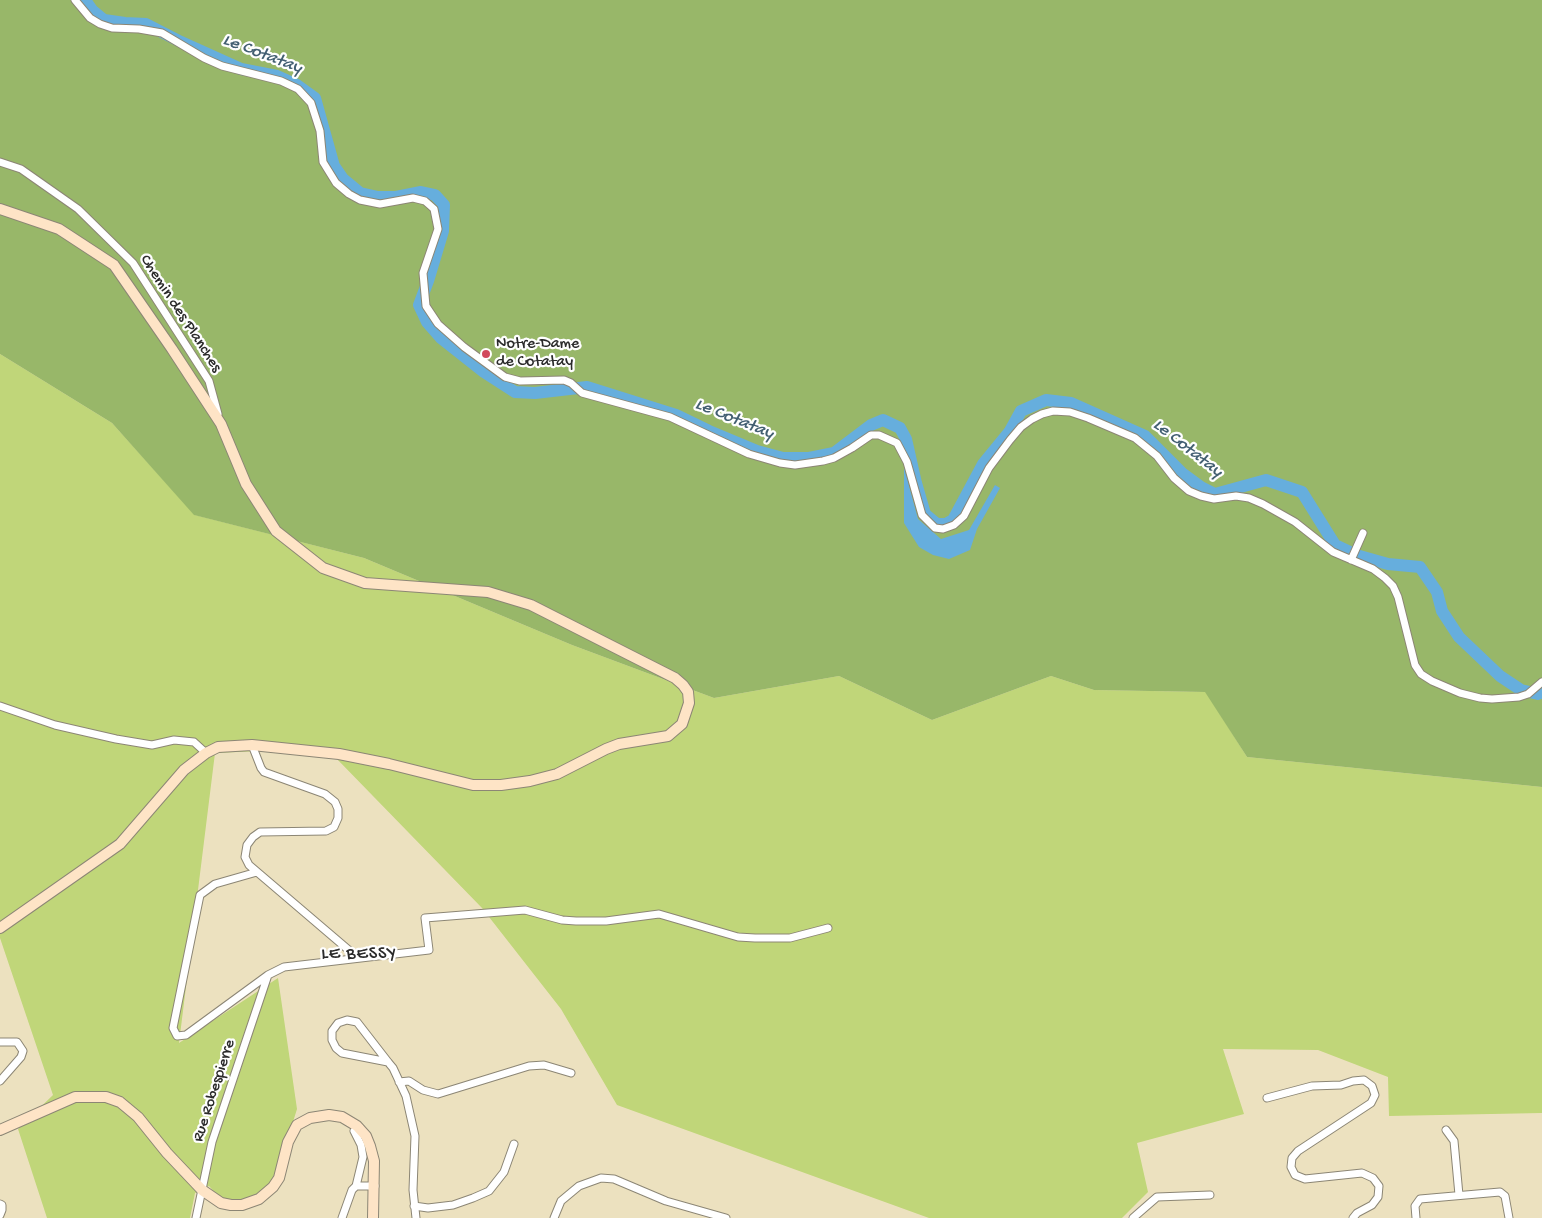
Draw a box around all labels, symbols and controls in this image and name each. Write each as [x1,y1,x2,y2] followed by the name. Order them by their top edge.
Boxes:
[219,30,305,80] water label: Le Cotatay
[135,252,225,376] street label: Chemin des Planches
[496,335,579,373] place label: Notre-Dame de Cotatay
[480,348,492,360] marker: Notre-Dame de Cotatay
[692,394,776,446] water label: Le Cotatay
[1148,415,1226,483] water label: Le Cotatay
[320,944,398,966] district label: LE BESSY
[189,1037,241,1145] street label: Rue Robespierre

